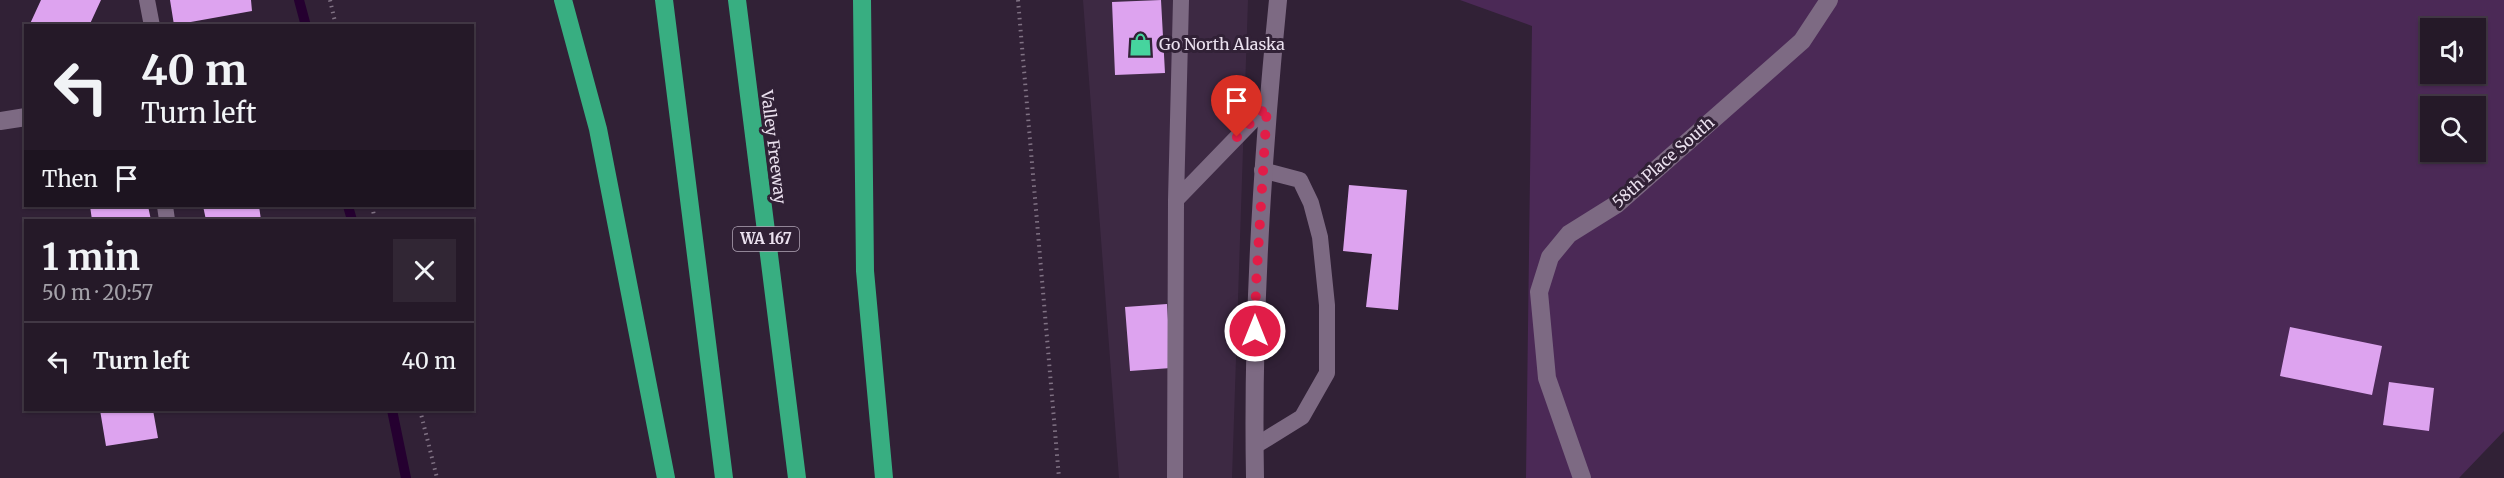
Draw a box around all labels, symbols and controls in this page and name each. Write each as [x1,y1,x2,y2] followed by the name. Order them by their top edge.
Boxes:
[2420,18,2486,162] map controls
[2420,18,2486,84] button: sound
[1128,31,1154,57] shop icon: Go North Alaska
[1159,34,1285,54] place label: Go North Alaska
[141,44,247,96] text: 40 m
[42,48,120,126] icon: left
[1211,75,1262,137] pin
[1220,84,1253,117] icon: arrive
[757,88,791,206] street label: Valley Freeway
[141,96,256,130] text: Turn left
[2420,96,2486,162] button: search
[1608,112,1718,212] street label: 58th Place South
[110,162,143,195] icon: arrive
[42,165,98,193] text: Then
[733,227,799,251] road number: WA 167
[42,235,140,280] text: 1 min
[393,239,456,302] button: close
[42,280,153,305] text: 50 m · 20:57
[1223,299,1287,363] position arrow
[42,345,75,378] icon: left
[93,347,190,375] text: Turn left
[401,347,456,375] text: 40 m

